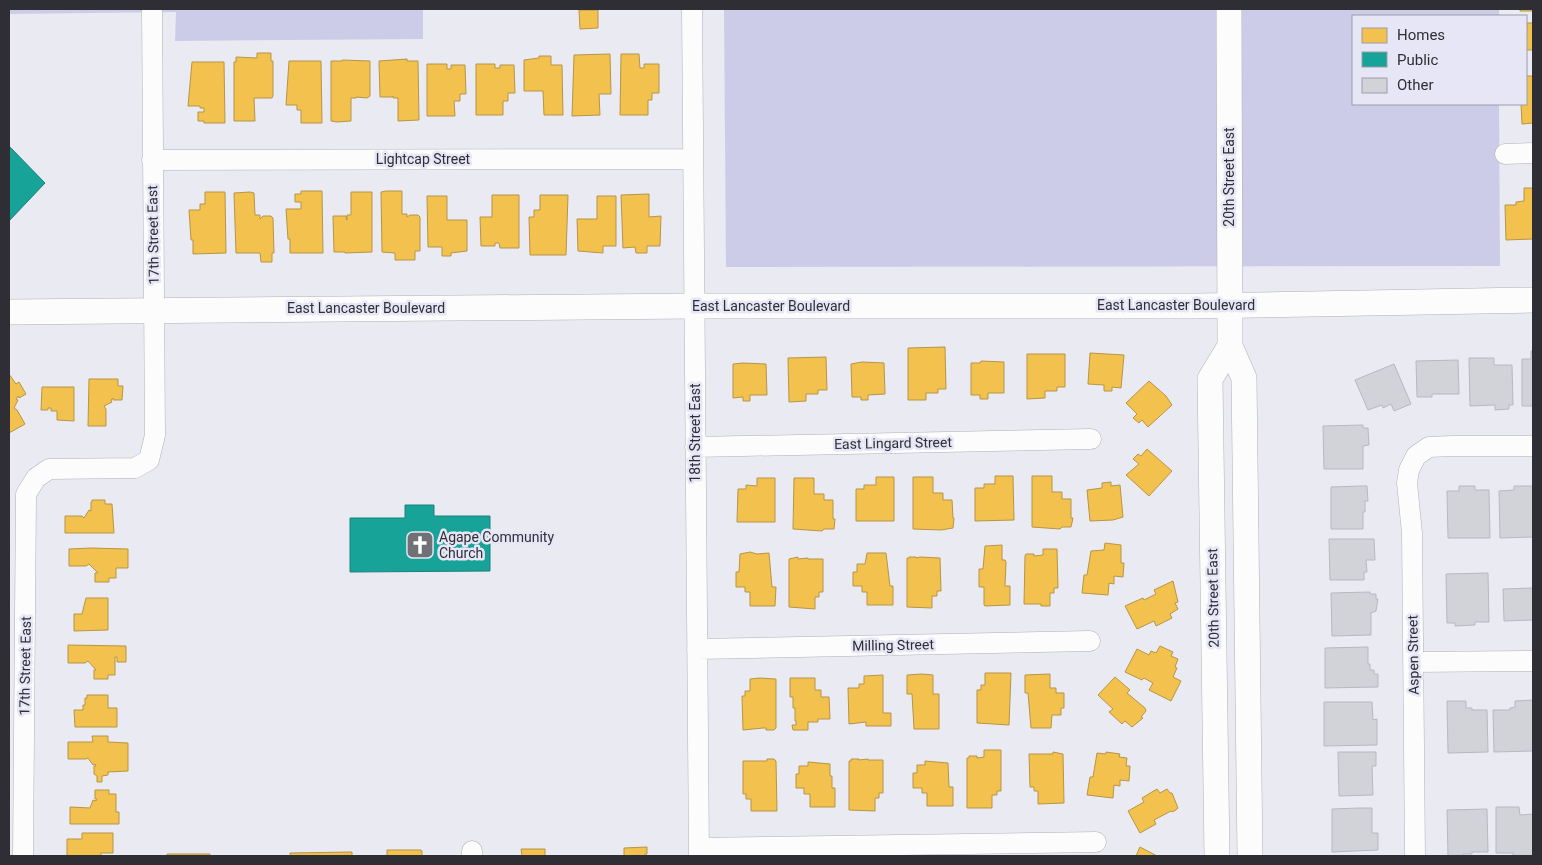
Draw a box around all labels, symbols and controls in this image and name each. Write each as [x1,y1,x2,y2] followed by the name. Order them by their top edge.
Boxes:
[1352,15,1527,105] legend
[1397,26,1445,44] text: Homes
[1397,51,1438,69] text: Public
[1397,76,1434,94] text: Other
[1221,127,1237,227] street label: 20th Street East
[376,151,471,167] street label: Lightcap Street
[144,185,162,285] street label: 17th Street East
[1097,297,1255,313] street label: East Lancaster Boulevard
[692,298,850,314] street label: East Lancaster Boulevard
[287,300,445,316] street label: East Lancaster Boulevard
[687,383,703,483] street label: 18th Street East
[834,434,953,452] street label: East Lingard Street
[439,529,554,561] place label: Agape Community Church
[405,530,435,560] church icon: Agape Community Church
[1204,548,1222,648] street label: 20th Street East
[1404,615,1422,695] street label: Aspen Street
[16,616,34,716] street label: 17th Street East
[852,636,934,654] street label: Milling Street

